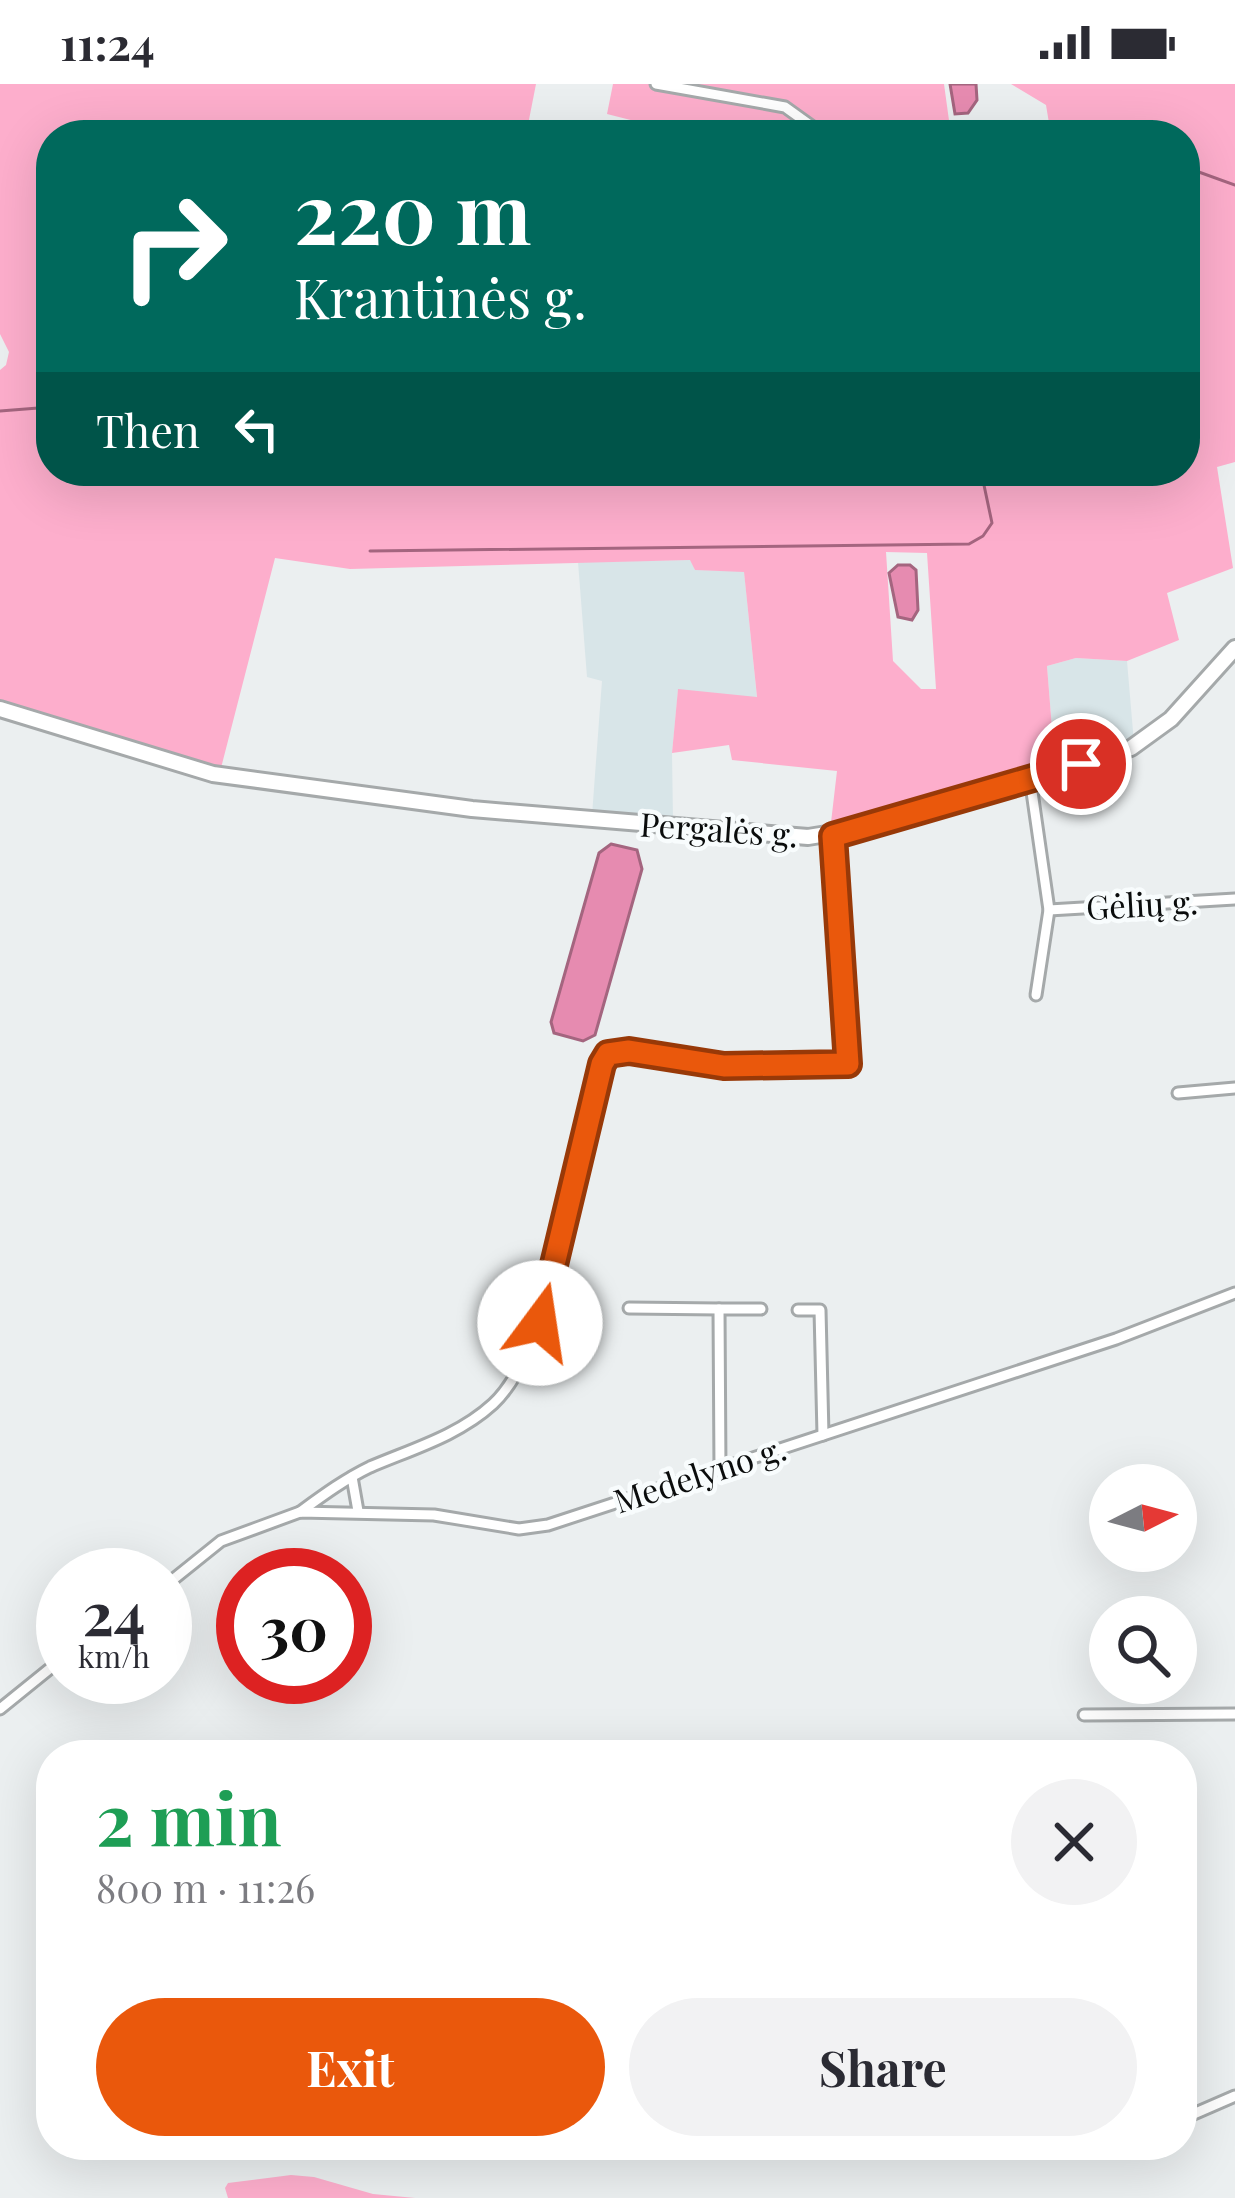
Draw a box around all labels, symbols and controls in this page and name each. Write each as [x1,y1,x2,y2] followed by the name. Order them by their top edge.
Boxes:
[60,12,155,72] text: 11:24
[294,154,532,266] text: 220 m
[96,168,252,324] icon: right
[294,261,587,333] text: Krantinės g.
[224,396,290,462] icon: left
[96,399,200,459] text: Then
[1030,713,1132,815] pin
[1048,731,1114,797] icon: arrive
[639,801,800,855] street label: Pergalės g.
[1085,878,1199,928] street label: Gėlių g.
[477,1260,603,1386] position arrow
[608,1425,791,1522] street label: Medelyno g.
[1089,1464,1197,1572] north arrow
[1089,1464,1197,1704] map controls
[216,1548,372,1704] speed limit sign: 30
[82,1571,146,1651] text: 24
[1089,1596,1197,1704] button: search
[78,1636,150,1676] text: km/h
[96,1768,282,1864] text: 2 min
[1011,1779,1137,1905] button: close
[96,1861,315,1913] text: 800 m · 11:26
[96,1998,605,2136] button: Exit
[629,1998,1137,2136] button: Share

